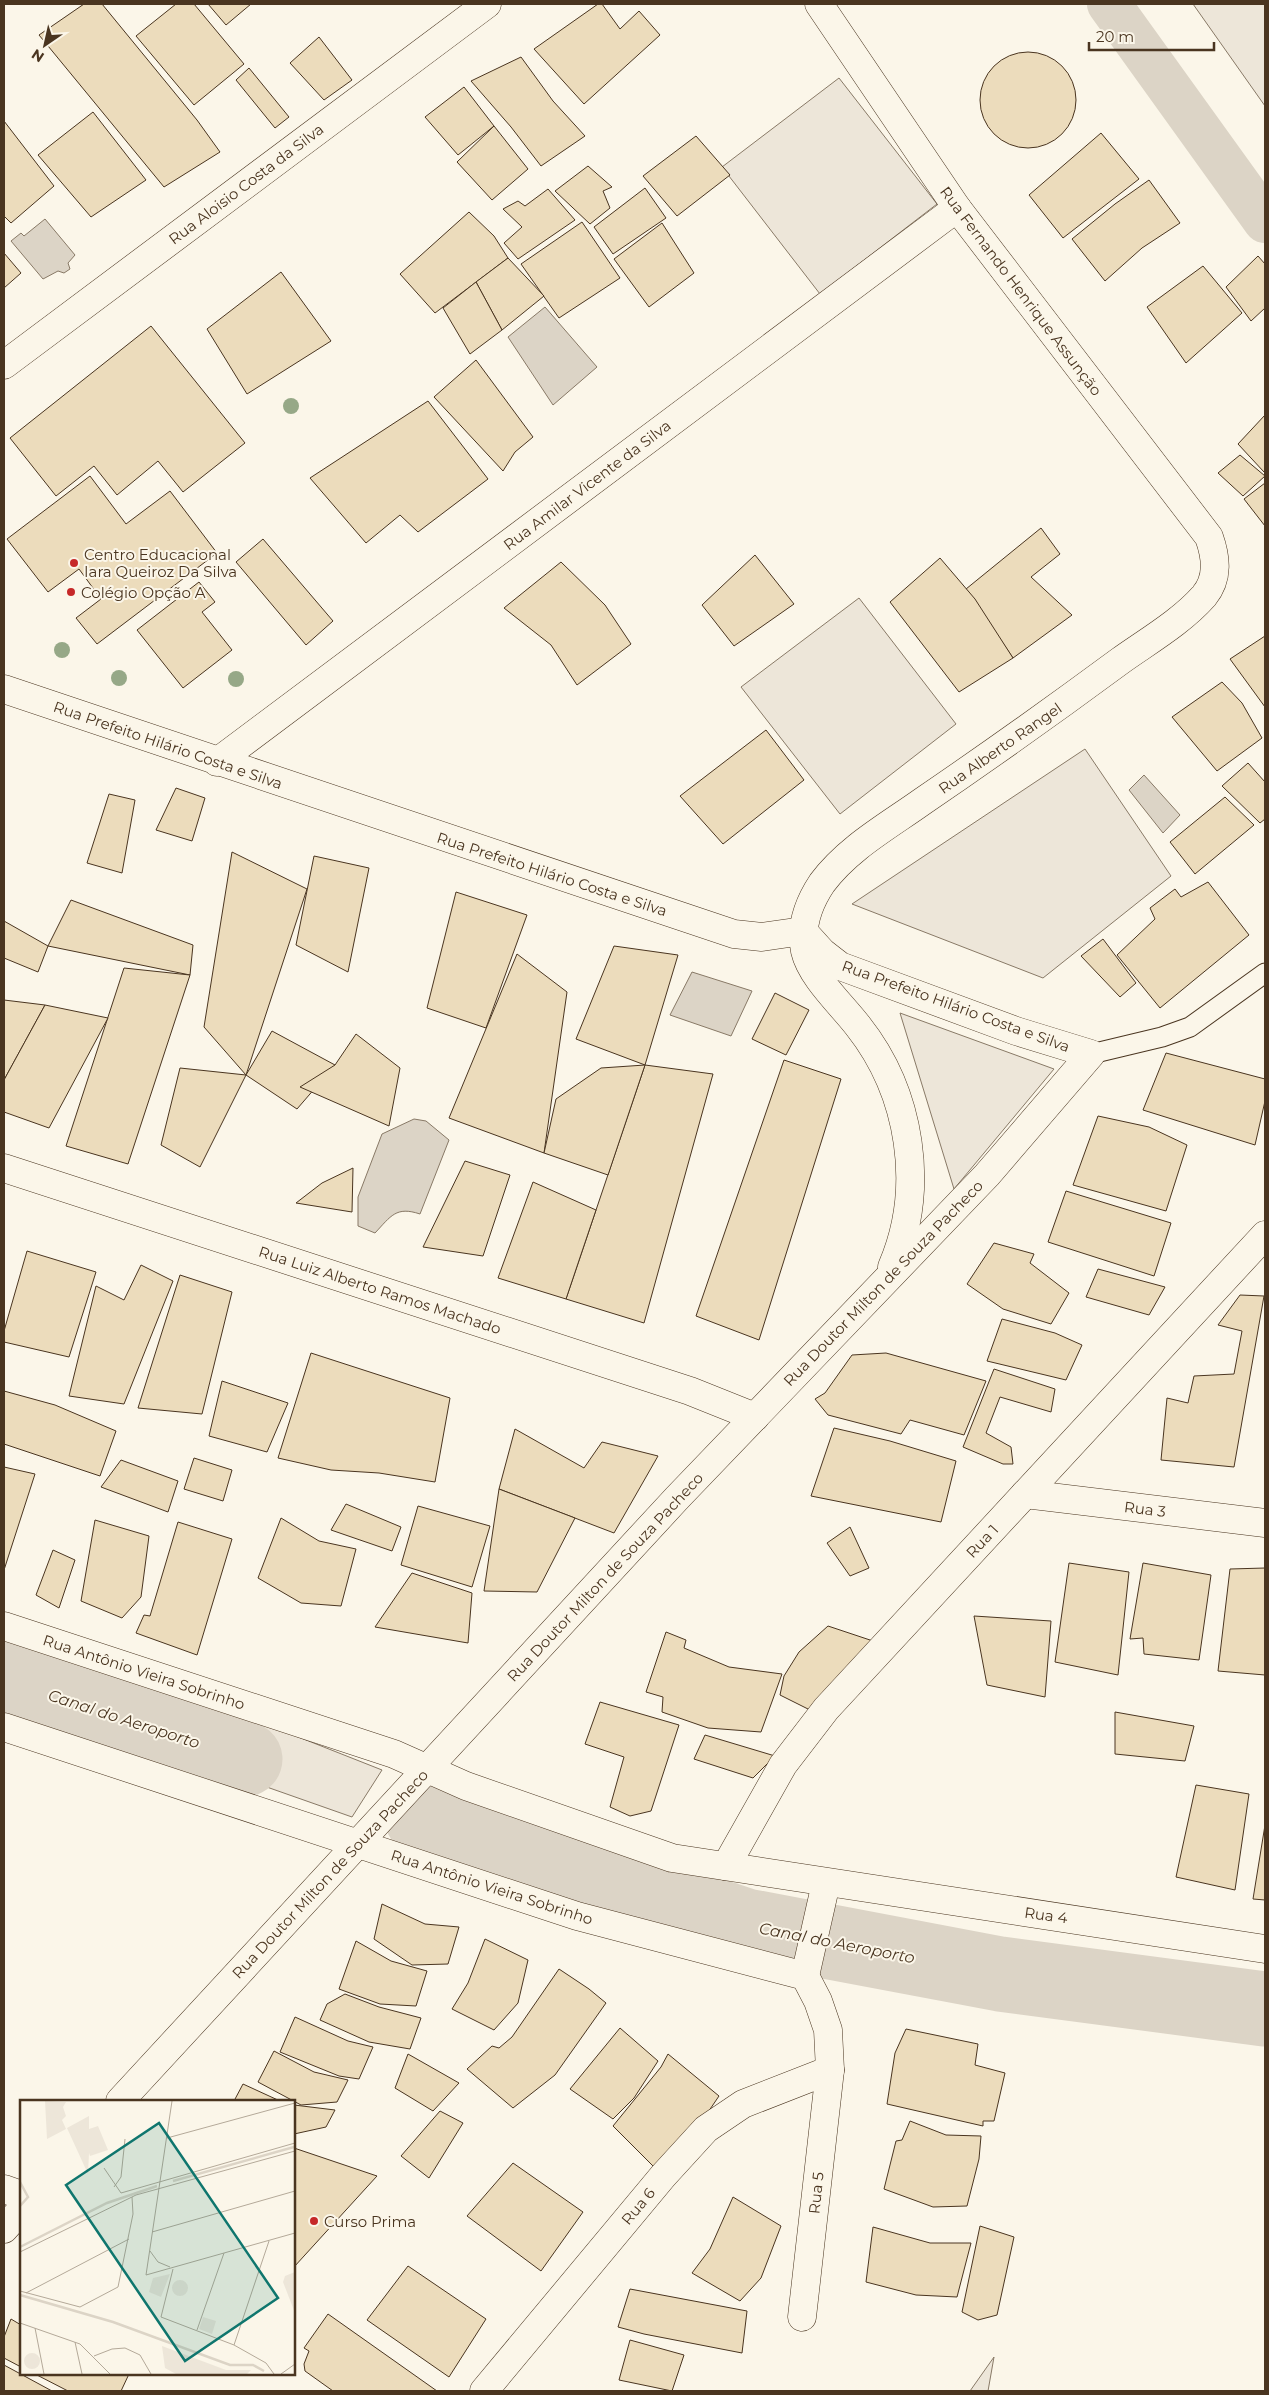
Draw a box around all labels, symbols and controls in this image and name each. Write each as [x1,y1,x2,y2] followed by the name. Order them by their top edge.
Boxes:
[20,20,70,70] north arrow
[1089,20,1214,52] scale bar
[1096,27,1134,46] text: 20 m
[28,45,47,66] text: N
[165,119,327,249] street label: Rua Aloisio Costa da Silva
[936,183,1106,399] street label: Rua Fernando Henrique Assunção
[500,416,674,554] street label: Rua Amilar Vicente da Silva
[84,545,237,581] place label: Centro Educacional Iara Queiroz Da Silva
[68,557,80,569] marker: Centro Educacional Iara Queiroz Da Silva
[81,583,206,602] place label: Colégio Opção A
[65,586,77,598] marker: Colégio Opção A
[51,697,285,793] street label: Rua Prefeito Hilário Costa e Silva
[935,698,1065,798] street label: Rua Alberto Rangel
[434,828,670,920] street label: Rua Prefeito Hilário Costa e Silva
[840,956,1072,1056] street label: Rua Prefeito Hilário Costa e Silva
[779,1176,987,1390] street label: Rua Doutor Milton de Souza Pacheco
[256,1242,504,1338] street label: Rua Luiz Alberto Ramos Machado
[503,1468,707,1686] street label: Rua Doutor Milton de Souza Pacheco
[1123,1497,1167,1521] street label: Rua 3
[962,1520,1002,1562] street label: Rua 1
[41,1630,247,1714] street label: Rua Antônio Vieira Sobrinho
[46,1686,202,1752] water label: Canal do Aeroporto
[228,1765,432,1983] street label: Rua Doutor Milton de Souza Pacheco
[389,1845,595,1929] street label: Rua Antônio Vieira Sobrinho
[1023,1903,1069,1927] street label: Rua 4
[757,1919,917,1967] water label: Canal do Aeroporto
[20,2100,295,2375] inset map
[804,2171,828,2215] street label: Rua 5
[617,2183,659,2229] street label: Rua 6
[324,2212,416,2231] place label: Curso Prima
[308,2215,320,2227] marker: Curso Prima

